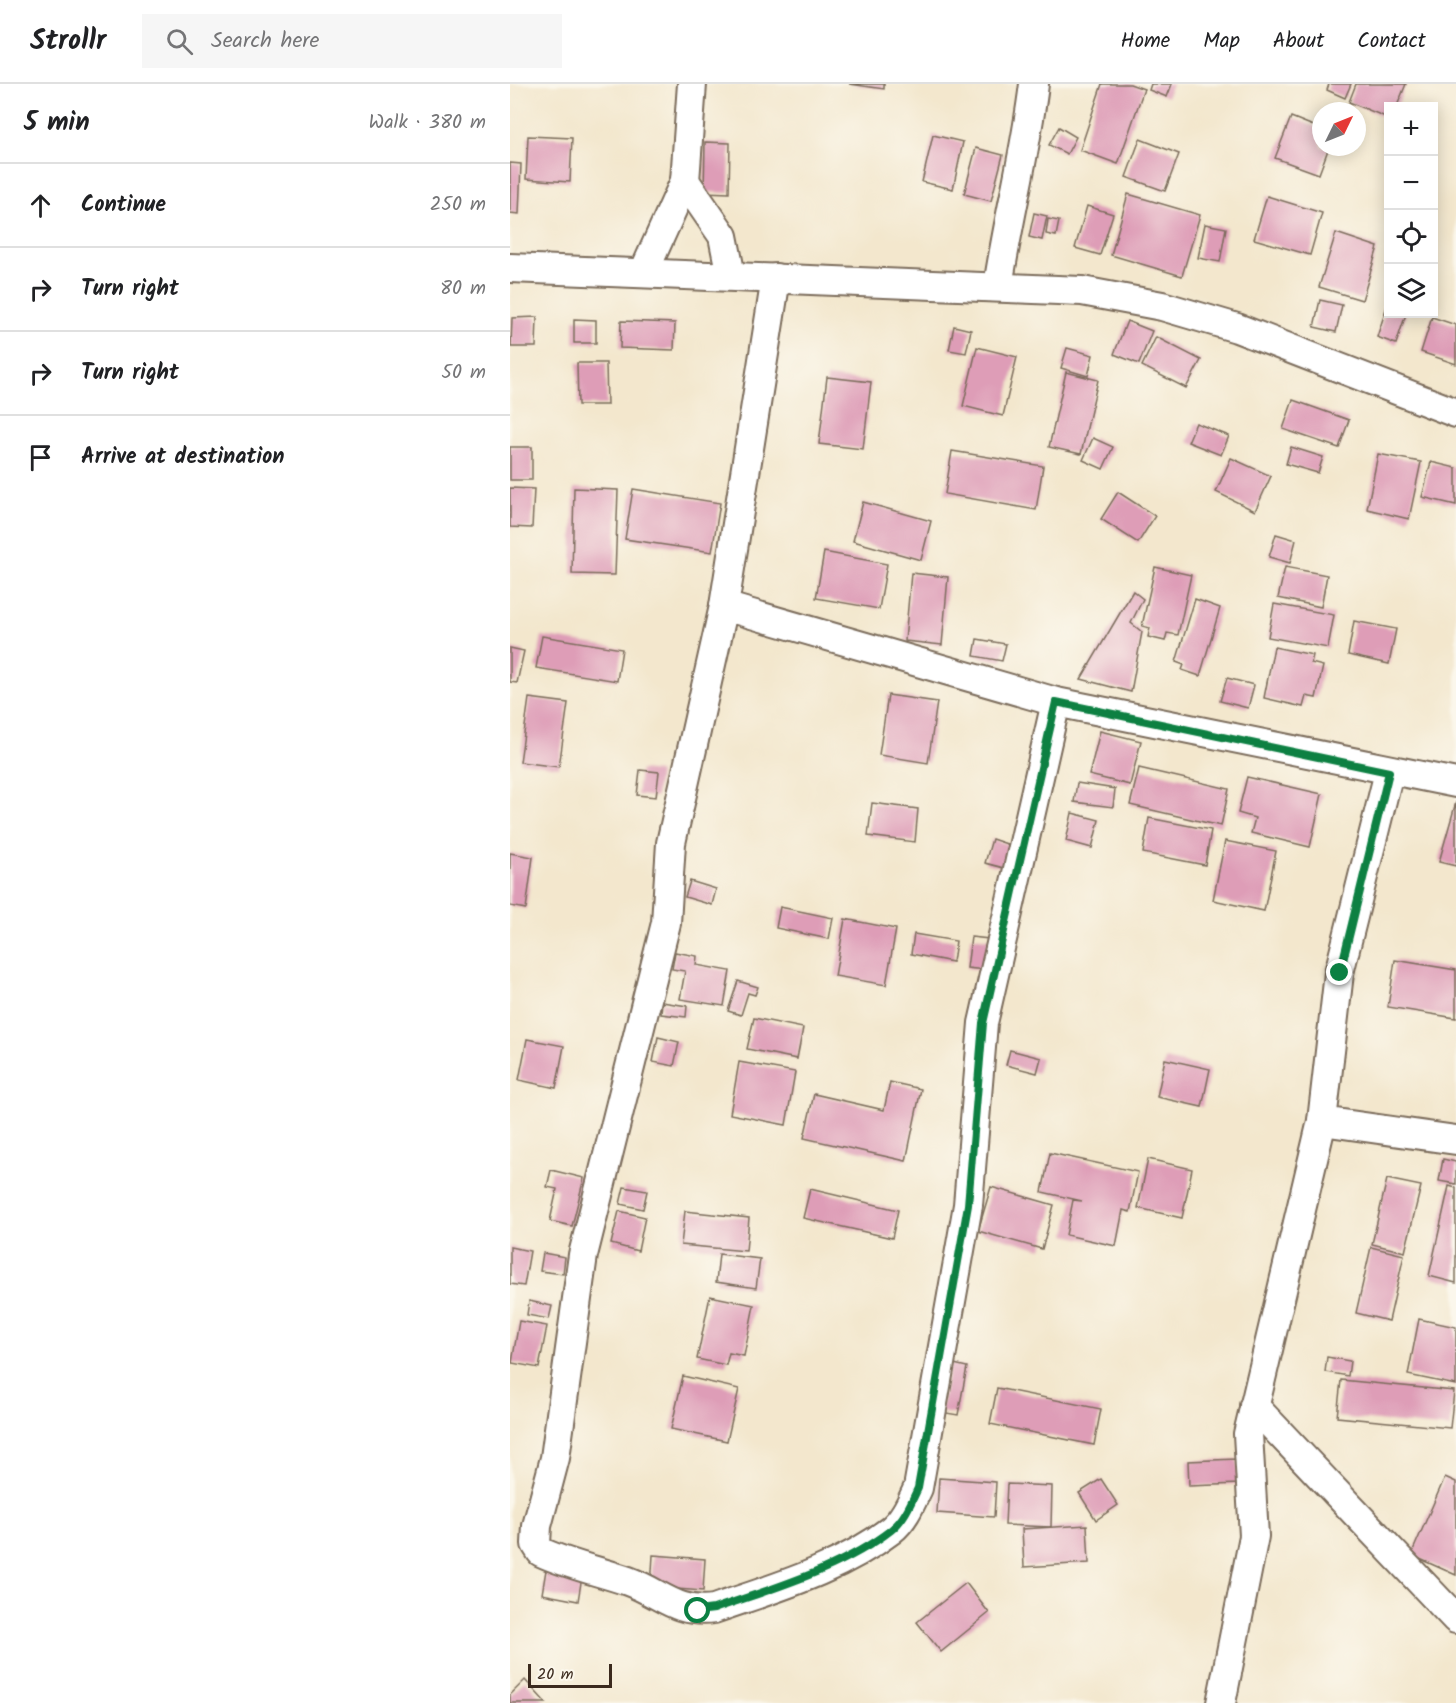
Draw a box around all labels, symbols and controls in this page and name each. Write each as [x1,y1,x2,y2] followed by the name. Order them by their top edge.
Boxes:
[142,14,562,68] search box
[30,19,106,64] text: Strollr
[211,24,320,59] text: Search here
[163,25,196,58] icon: search
[1121,25,1170,58] text: Home
[1203,25,1240,58] text: Map
[1273,25,1324,58] text: About
[1357,25,1426,58] text: Contact
[24,102,90,144] text: 5 min
[1312,102,1366,156] north arrow
[1384,102,1438,318] map controls
[1384,102,1438,156] button: +
[369,107,486,139] text: Walk · 380 m
[1384,156,1438,210] button: −
[81,188,166,223] text: Continue
[24,189,57,222] icon: ahead
[430,189,486,221] text: 250 m
[1384,210,1438,264] button: locate
[1384,264,1438,318] button: layers
[81,272,179,307] text: Turn right
[24,273,57,306] icon: right
[440,273,486,305] text: 80 m
[81,356,179,391] text: Turn right
[24,357,57,390] icon: right
[441,357,486,389] text: 50 m
[81,440,284,475] text: Arrive at destination
[24,441,57,474] icon: arrive
[1326,959,1352,985] route end
[684,1597,710,1623] route start
[528,1661,612,1688] scale bar
[537,1662,573,1687] text: 20 m

